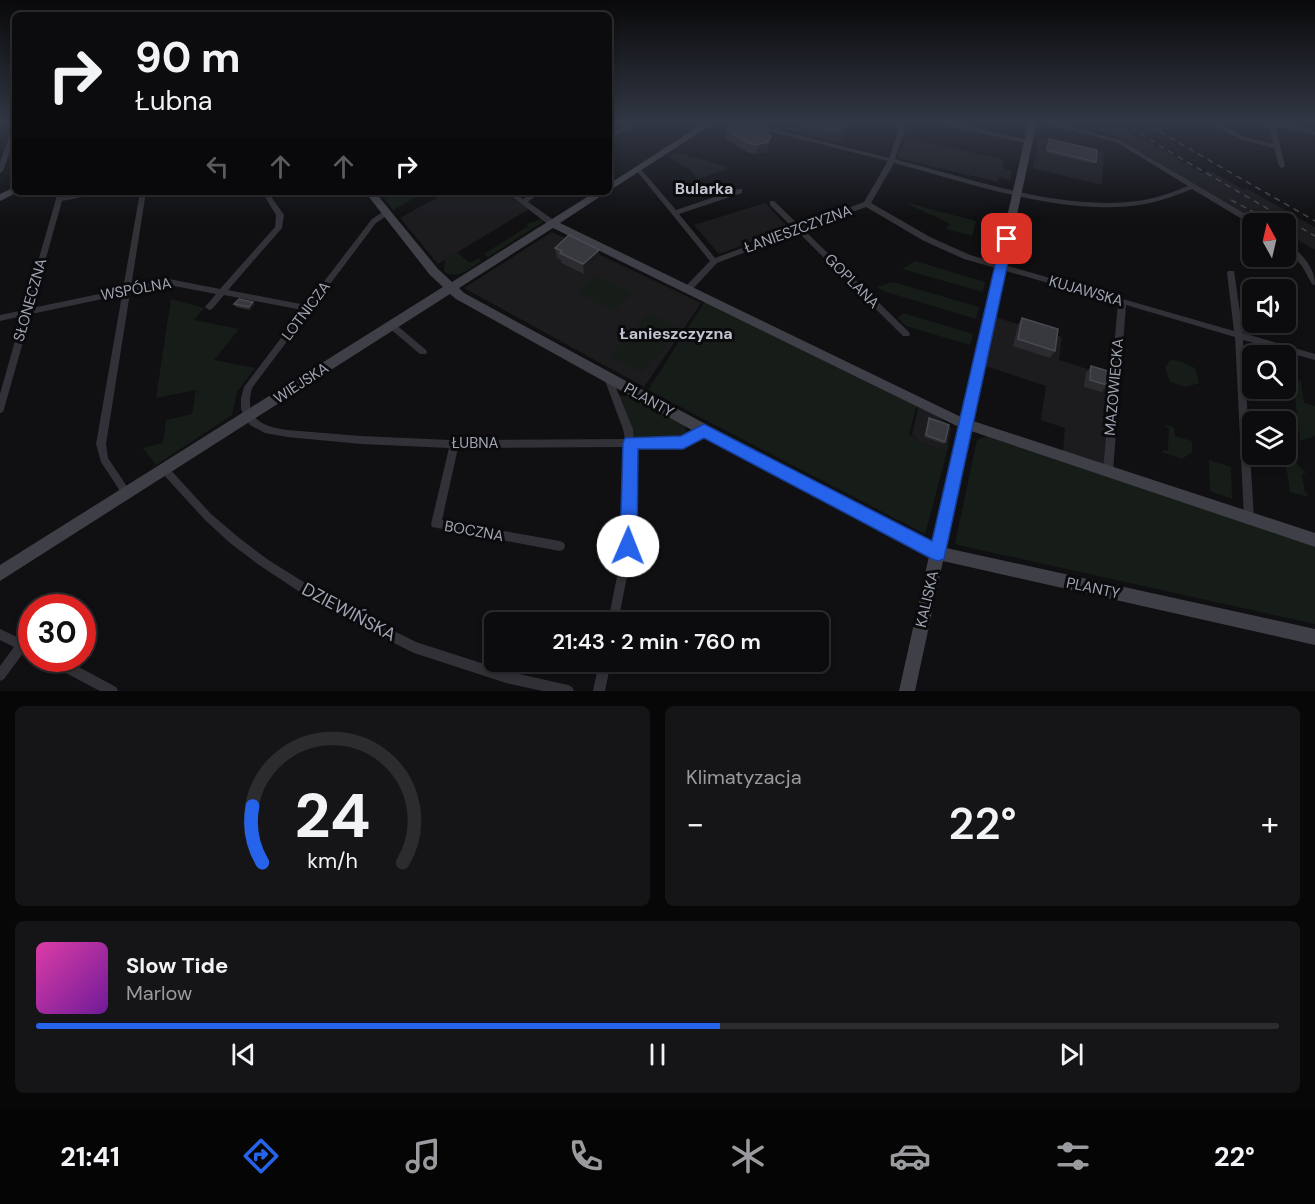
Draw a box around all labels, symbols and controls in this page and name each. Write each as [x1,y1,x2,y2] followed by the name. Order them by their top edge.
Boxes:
[135,30,241,85] text: 90 m
[36,36,114,114] icon: right
[135,83,213,118] text: Łubna
[201,150,234,183] icon: left
[264,150,297,183] icon: ahead
[327,150,360,183] icon: ahead
[390,150,423,183] icon: right
[675,178,733,199] district label: Bularka
[741,200,855,258] street label: ŁANIESZCZYZNA
[981,213,1032,264] pin
[1242,213,1296,267] north arrow
[1242,213,1296,465] map controls
[990,222,1023,255] icon: arrive
[820,249,884,313] street label: GOPLANA
[9,256,51,344] street label: SŁONECZNA
[1047,271,1125,311] street label: KUJAWSKA
[99,273,173,305] street label: WSPÓLNA
[277,277,335,345] street label: LOTNICZA
[1242,279,1296,333] button: sound
[619,323,733,344] district label: Łanieszczyzna
[1100,337,1128,436] street label: MAZOWIECKA
[1242,345,1296,399] button: search
[270,358,332,408] street label: WIEJSKA
[621,378,678,422] street label: PLANTY
[1242,411,1296,465] button: layers
[451,433,499,453] street label: ŁUBNA
[596,514,660,578] position arrow
[443,516,505,546] street label: BOCZNA
[911,569,943,629] street label: KALISKA
[1064,573,1122,603] street label: PLANTY
[298,577,400,647] street label: DZIEWIŃSKA
[18,594,96,672] speed limit sign: 30
[552,627,761,656] text: 21:43 · 2 min · 760 m
[686,764,802,790] text: Klimatyzacja
[294,775,371,856] text: 24
[949,794,1017,853] text: 22°
[686,802,704,845] text: −
[1261,802,1279,845] text: +
[307,847,358,875] text: km/h
[126,951,228,980] text: Slow Tide
[126,980,192,1006] text: Marlow
[227,1038,260,1071] icon: previous
[641,1038,674,1071] icon: pause
[1055,1038,1088,1071] icon: next
[240,1135,282,1177] icon: directions
[402,1135,444,1177] icon: music
[565,1135,607,1177] icon: phone
[727,1135,769,1177] icon: climate
[889,1135,931,1177] icon: car
[1052,1135,1094,1177] icon: filters
[60,1139,120,1174] text: 21:41
[1214,1139,1255,1174] text: 22°

